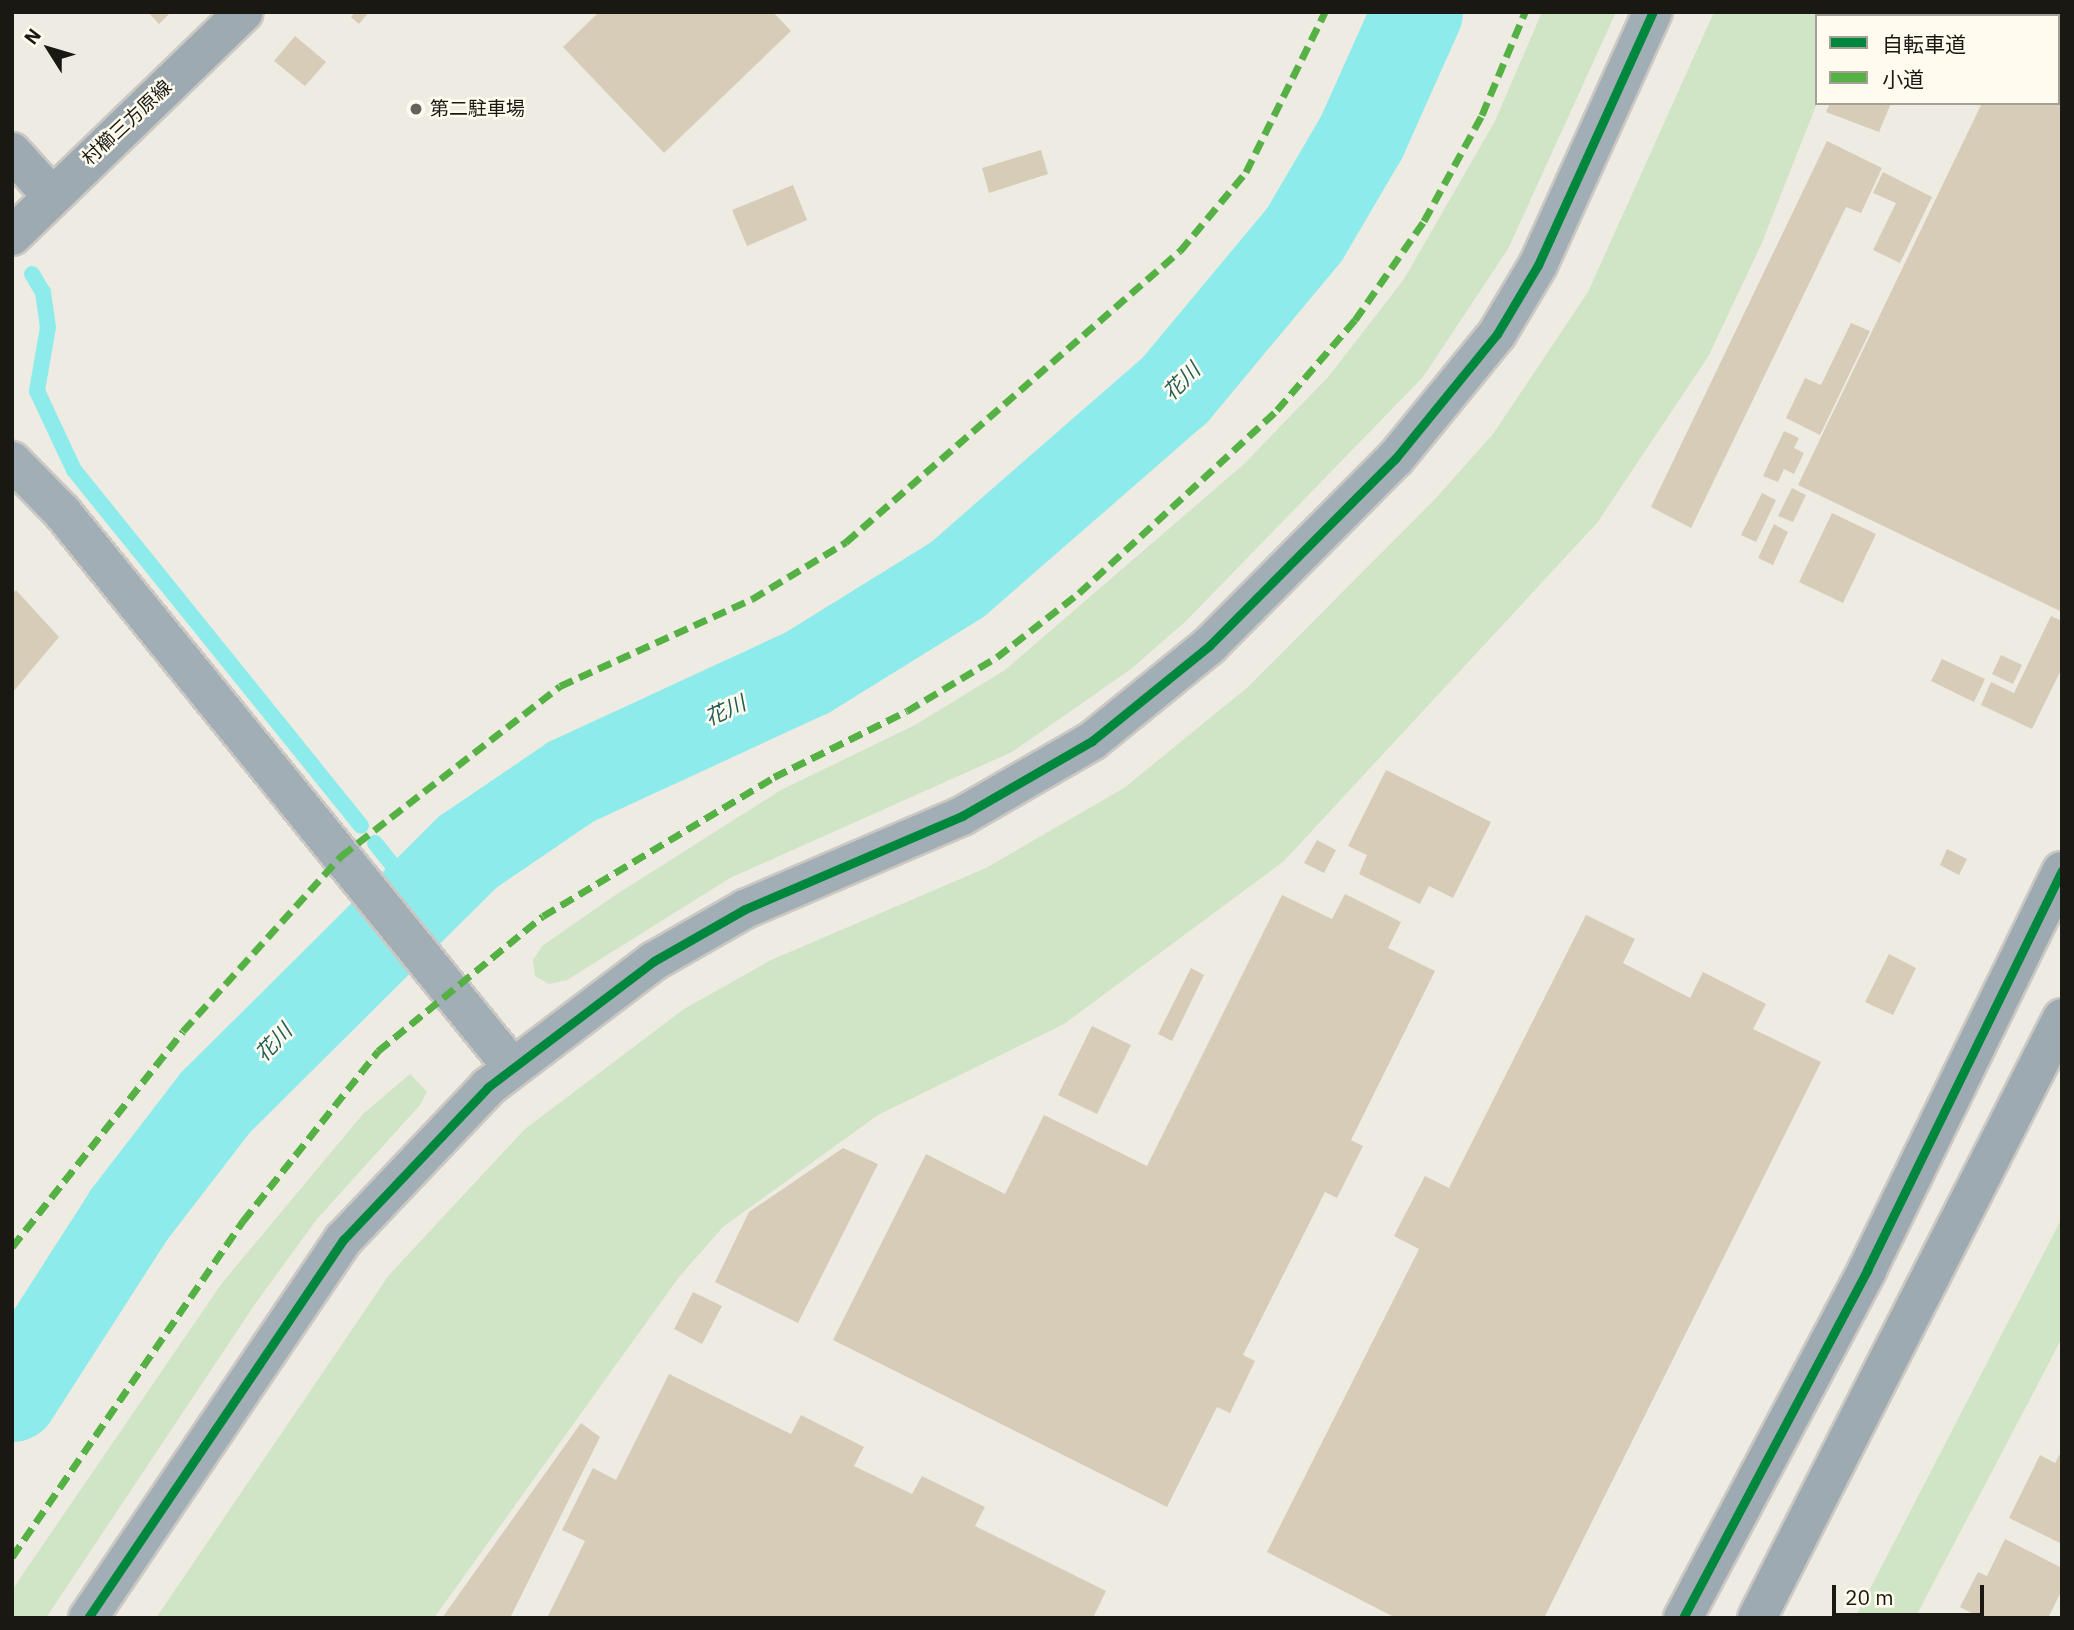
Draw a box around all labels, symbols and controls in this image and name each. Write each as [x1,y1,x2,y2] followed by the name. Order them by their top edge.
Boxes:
[14,14,84,84] north arrow
[1815,14,2060,105] legend
[18,24,46,49] text: N
[1882,30,1966,58] text: 自転車道
[1882,65,1924,93] text: 小道
[78,76,176,170] street label: 村櫛三方原線
[430,98,525,120] place label: 第二駐車場
[408,101,424,117] marker: 第二駐車場
[1157,357,1205,405] water label: 花川
[701,690,749,730] water label: 花川
[249,1018,297,1066] water label: 花川
[1836,1570,1988,1614] scale bar
[1845,1583,1894,1611] text: 20 m

